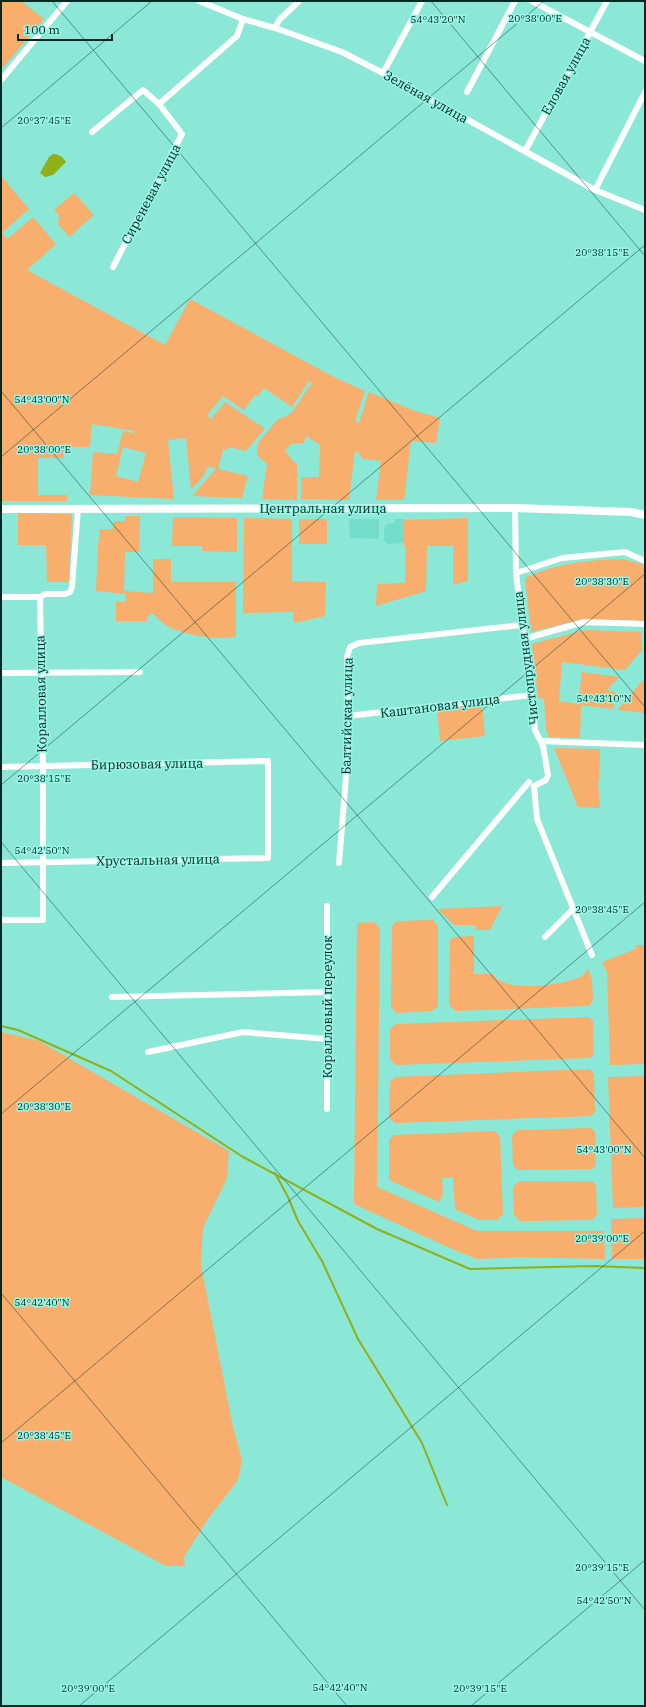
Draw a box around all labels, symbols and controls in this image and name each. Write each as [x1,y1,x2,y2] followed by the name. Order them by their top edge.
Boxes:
[508,12,562,25] text: 20°38'00"E
[411,13,466,26] text: 54°43'20"N
[18,16,112,42] scale bar
[24,22,60,37] text: 100 m
[537,34,595,118] street label: Еловая улица
[381,67,471,127] street label: Зелёная улица
[17,114,71,127] text: 20°37'45"E
[117,141,185,247] street label: Сиреневая улица
[575,246,629,259] text: 20°38'15"E
[15,393,70,406] text: 54°43'00"N
[17,443,71,456] text: 20°38'00"E
[259,500,387,517] street label: Центральная улица
[575,575,629,588] text: 20°38'30"E
[509,590,543,726] street label: Чистопрудная улица
[31,635,51,753] street label: Коралловая улица
[337,657,357,775] street label: Балтийская улица
[379,690,501,722] street label: Каштановая улица
[577,692,632,705] text: 54°43'10"N
[91,755,203,773] street label: Бирюзовая улица
[17,772,71,785] text: 20°38'15"E
[15,844,70,857] text: 54°42'50"N
[96,850,220,870] street label: Хрустальная улица
[575,903,629,916] text: 20°38'45"E
[319,935,336,1079] street label: Коралловый переулок
[17,1100,71,1113] text: 20°38'30"E
[577,1143,632,1156] text: 54°43'00"N
[575,1232,629,1245] text: 20°39'00"E
[15,1296,70,1309] text: 54°42'40"N
[17,1429,71,1442] text: 20°38'45"E
[575,1561,629,1574] text: 20°39'15"E
[577,1594,632,1607] text: 54°42'50"N
[313,1681,368,1694] text: 54°42'40"N
[61,1682,115,1695] text: 20°39'00"E
[453,1682,507,1695] text: 20°39'15"E

